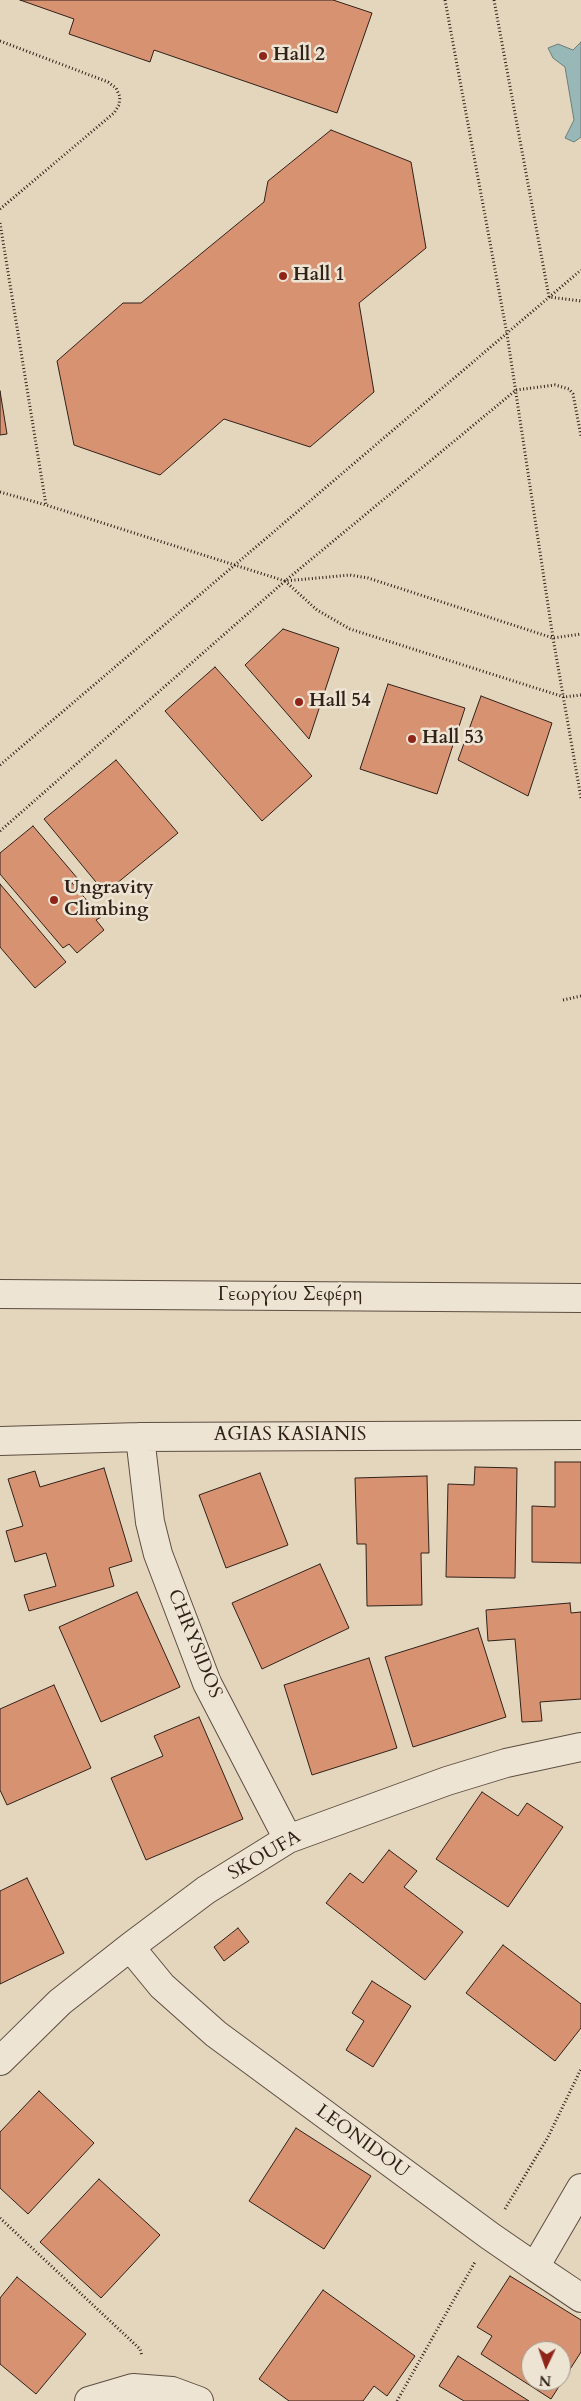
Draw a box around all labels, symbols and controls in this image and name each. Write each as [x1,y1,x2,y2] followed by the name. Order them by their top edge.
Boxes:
[273,45,325,67] place label: Hall 2
[257,50,269,62] marker: Hall 2
[293,265,345,287] place label: Hall 1
[277,270,289,282] marker: Hall 1
[309,691,371,713] place label: Hall 54
[293,696,305,708] marker: Hall 54
[422,728,484,750] place label: Hall 53
[406,733,418,745] marker: Hall 53
[64,878,154,922] place label: Ungravity Climbing
[48,894,60,906] marker: Ungravity Climbing
[218,1285,362,1307] street label: Γεωργίου Σεφέρη
[214,1425,366,1447] street label: AGIAS KASIANIS
[162,1586,226,1702] street label: CHRYSIDOS
[225,1826,305,1886] street label: SKOUFA
[311,2101,413,2183] street label: LEONIDOU
[521,2341,571,2391] north arrow
[539,2371,552,2390] text: N

